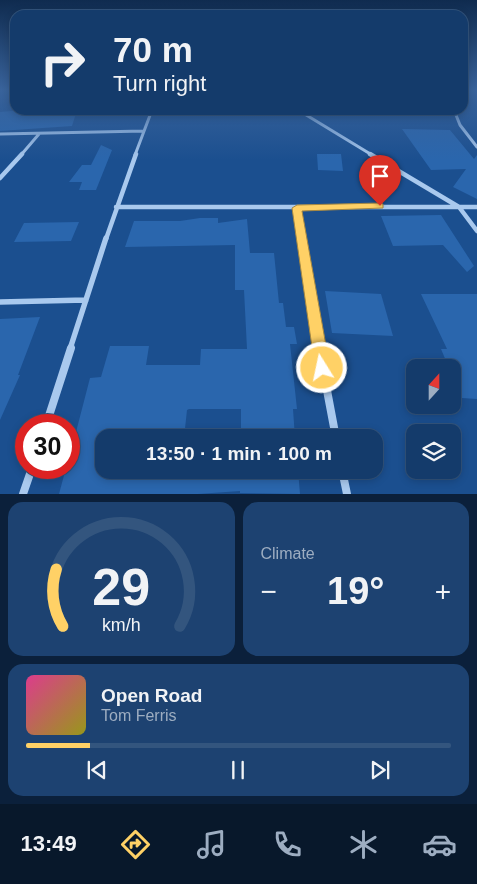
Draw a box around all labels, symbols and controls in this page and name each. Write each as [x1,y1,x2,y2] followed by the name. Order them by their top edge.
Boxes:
[30,30,95,95] icon: right
[113,30,193,69] text: 70 m
[113,71,206,96] text: Turn right
[359,155,401,206] pin
[366,162,394,190] icon: arrive
[295,341,347,393] position arrow
[406,359,461,414] north arrow
[406,359,461,479] map controls
[15,414,80,479] speed limit sign: 30
[406,424,461,479] button: layers
[146,443,332,464] text: 13:50 · 1 min · 100 m
[261,545,315,562] text: Climate
[92,558,150,616] text: 29
[327,570,384,612] text: 19°
[261,576,277,607] text: −
[435,576,451,607] text: +
[102,615,141,635] text: km/h
[101,685,202,706] text: Open Road
[101,707,177,724] text: Tom Ferris
[83,756,111,784] icon: previous
[224,756,252,784] icon: pause
[366,756,394,784] icon: next
[118,827,153,862] icon: directions
[194,827,229,862] icon: music
[270,827,305,862] icon: phone
[346,827,381,862] icon: climate
[422,827,457,862] icon: car
[20,831,77,856] text: 13:49

